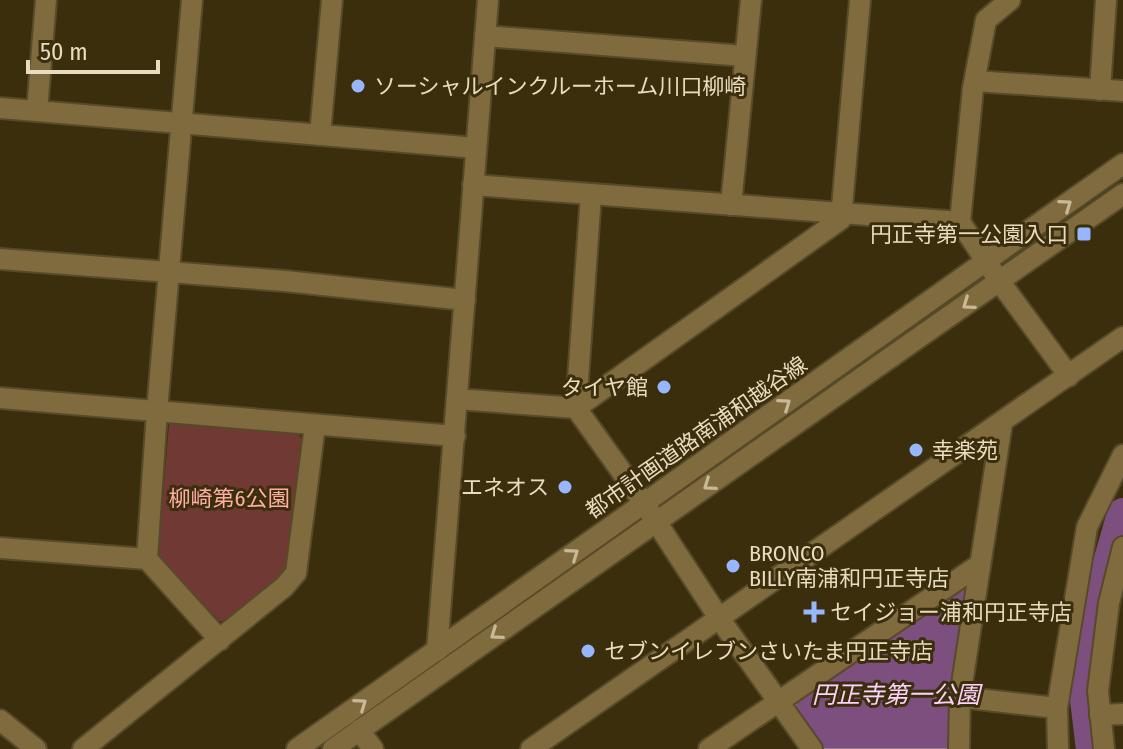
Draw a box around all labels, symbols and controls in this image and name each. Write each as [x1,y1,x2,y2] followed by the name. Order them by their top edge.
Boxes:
[28,24,158,74] scale bar
[40,38,88,66] text: 50 m
[374,73,746,100] place label: ソーシャルインクルーホーム川口柳崎
[349,77,367,95] marker: ソーシャルインクルーホーム川口柳崎
[1057,200,1071,215] one-way arrow
[870,221,1068,248] place label: 円正寺第一公園入口
[1075,225,1093,243] marker: 円正寺第一公園入口
[963,294,977,309] one-way arrow
[580,351,812,524] street label: 都市計画道路南浦和越谷線
[561,374,648,401] place label: タイヤ館
[655,378,673,396] marker: タイヤ館
[777,399,791,413] one-way arrow
[932,437,998,464] place label: 幸楽苑
[907,441,925,459] marker: 幸楽苑
[461,474,549,501] place label: エネオス
[704,475,718,490] one-way arrow
[556,478,574,496] marker: エネオス
[169,485,289,512] park label: 柳崎第6公園
[749,540,949,592] place label: BRONCO BILLY南浦和円正寺店
[564,549,579,564] one-way arrow
[724,557,742,575] marker: BRONCO BILLY南浦和円正寺店
[830,599,1072,626] place label: セイジョー浦和円正寺店
[805,603,823,621] marker: セイジョー浦和円正寺店
[491,624,505,639] one-way arrow
[604,638,933,665] place label: セブンイレブンさいたま円正寺店
[579,642,597,660] marker: セブンイレブンさいたま円正寺店
[812,681,983,709] water label: 円正寺第一公園
[352,699,366,714] one-way arrow

